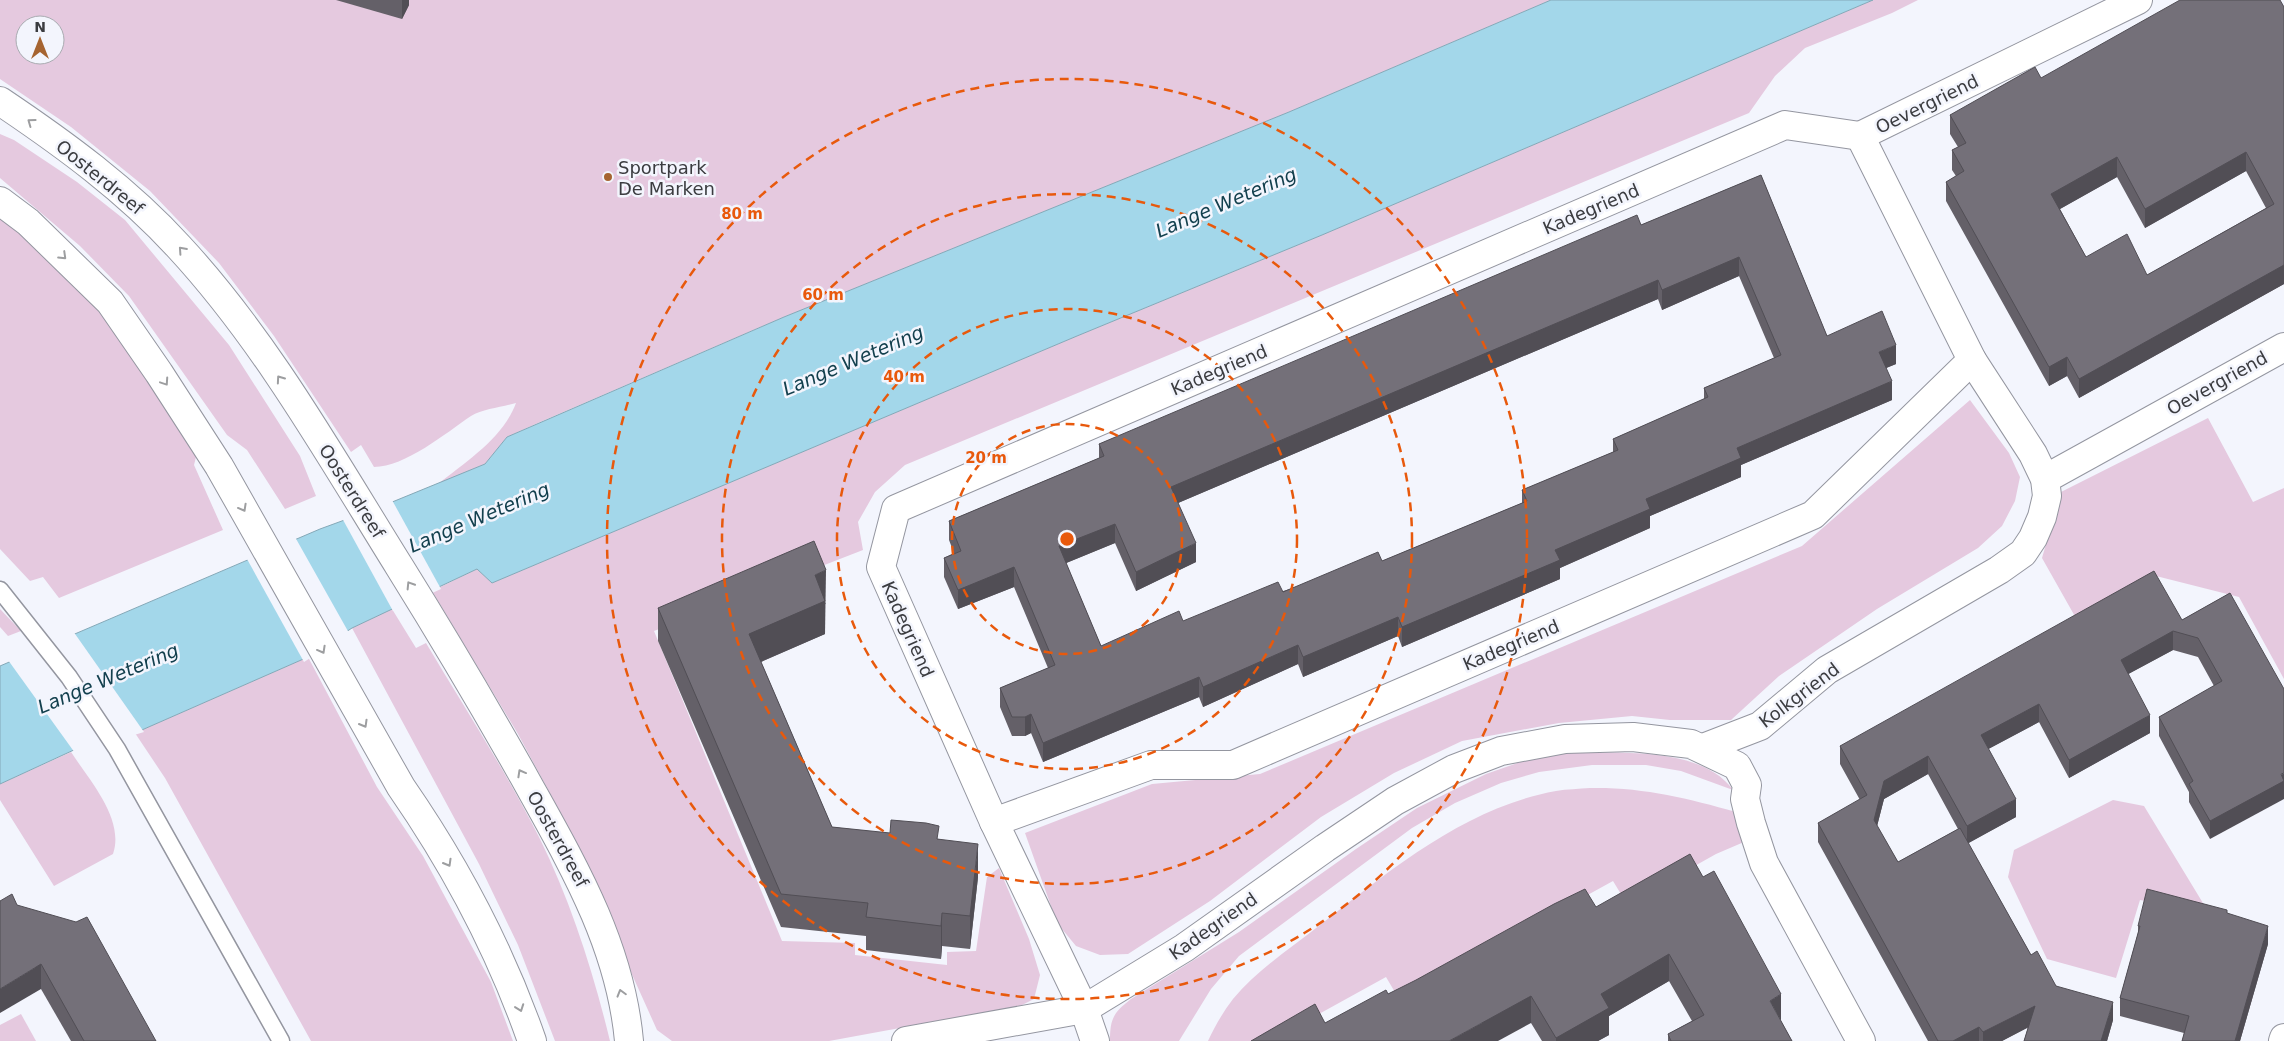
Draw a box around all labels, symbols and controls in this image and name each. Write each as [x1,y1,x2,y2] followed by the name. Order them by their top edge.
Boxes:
[15,15,65,65] north arrow
[34,19,46,35] text: N
[1872,70,1982,138] street label: Oevergriend
[28,120,37,128] one-way arrow
[52,135,149,219] street label: Oosterdreef
[618,157,715,199] place label: Sportpark De Marken
[1152,162,1300,242] water label: Lange Wetering
[602,171,614,183] marker: Sportpark De Marken
[1540,179,1642,239] street label: Kadegriend
[721,205,763,223] text: 80 m
[178,246,187,255] one-way arrow
[57,250,66,259] one-way arrow
[802,286,844,304] text: 60 m
[779,320,927,400] water label: Lange Wetering
[1168,340,1270,400] street label: Kadegriend
[2163,347,2271,419] street label: Oevergriend
[883,368,925,386] text: 40 m
[277,375,286,385] one-way arrow
[159,376,168,385] one-way arrow
[315,440,390,542] street label: Oosterdreef
[965,449,1007,467] text: 20 m
[405,477,553,557] water label: Lange Wetering
[237,503,247,512] one-way arrow
[1058,530,1076,548] centre of rings
[878,578,938,680] street label: Kadegriend
[407,581,417,590] one-way arrow
[1460,615,1562,675] street label: Kadegriend
[34,638,182,718] water label: Lange Wetering
[316,645,326,654] one-way arrow
[1755,658,1843,732] street label: Kolkgriend
[358,719,368,728] one-way arrow
[518,769,528,778] one-way arrow
[523,787,593,891] street label: Oosterdreef
[442,858,452,867] one-way arrow
[1165,888,1261,964] street label: Kadegriend
[617,990,627,998] one-way arrow
[514,1004,524,1012] one-way arrow

